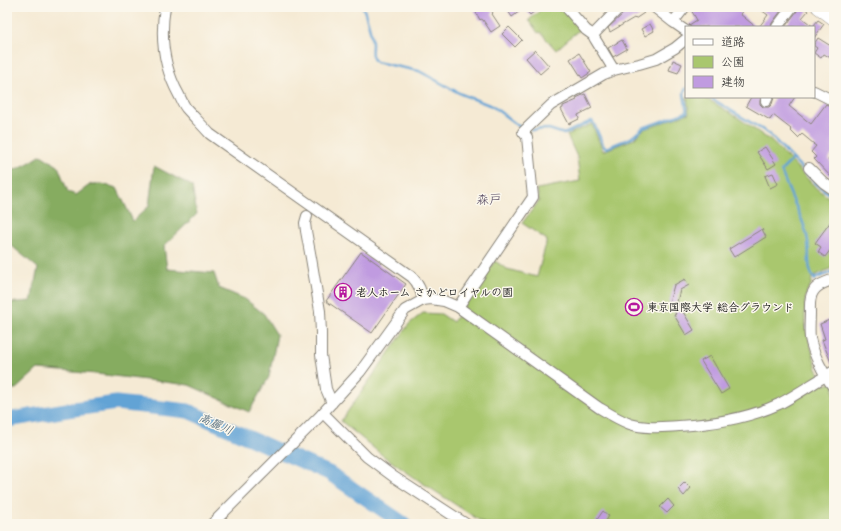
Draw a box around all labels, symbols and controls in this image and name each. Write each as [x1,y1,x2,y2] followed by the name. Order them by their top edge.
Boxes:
[685,26,815,98] legend
[721,33,745,49] text: 道路
[721,53,745,69] text: 公園
[721,73,745,89] text: 建物
[476,190,502,207] district label: 森戸
[333,282,353,302] building icon: 老人ホーム さかどロイヤルの園
[356,284,513,299] place label: 老人ホーム さかどロイヤルの園
[624,297,644,317] sports icon: 東京国際大学 総合グラウンド
[647,299,794,314] place label: 東京国際大学 総合グラウンド
[197,408,236,438] water label: 高麗川

